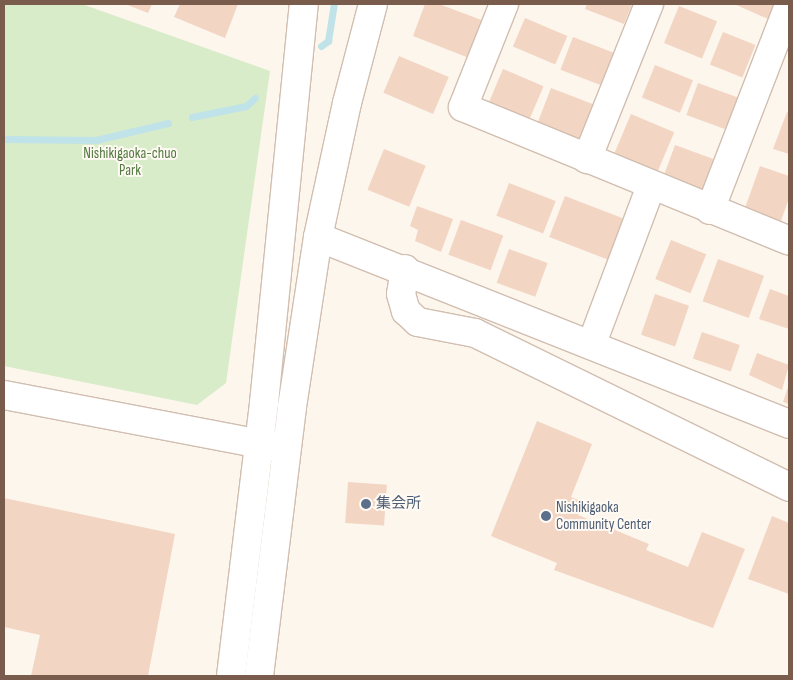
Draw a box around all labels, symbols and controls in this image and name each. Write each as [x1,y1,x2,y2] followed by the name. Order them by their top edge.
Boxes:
[83,144,177,179] park label: Nishikigaoka-chuo Park
[376,495,421,513] place label: 集会所
[360,498,372,510] marker: 集会所
[556,498,651,533] place label: Nishikigaoka Community Center
[540,510,552,522] marker: Nishikigaoka Community Center

